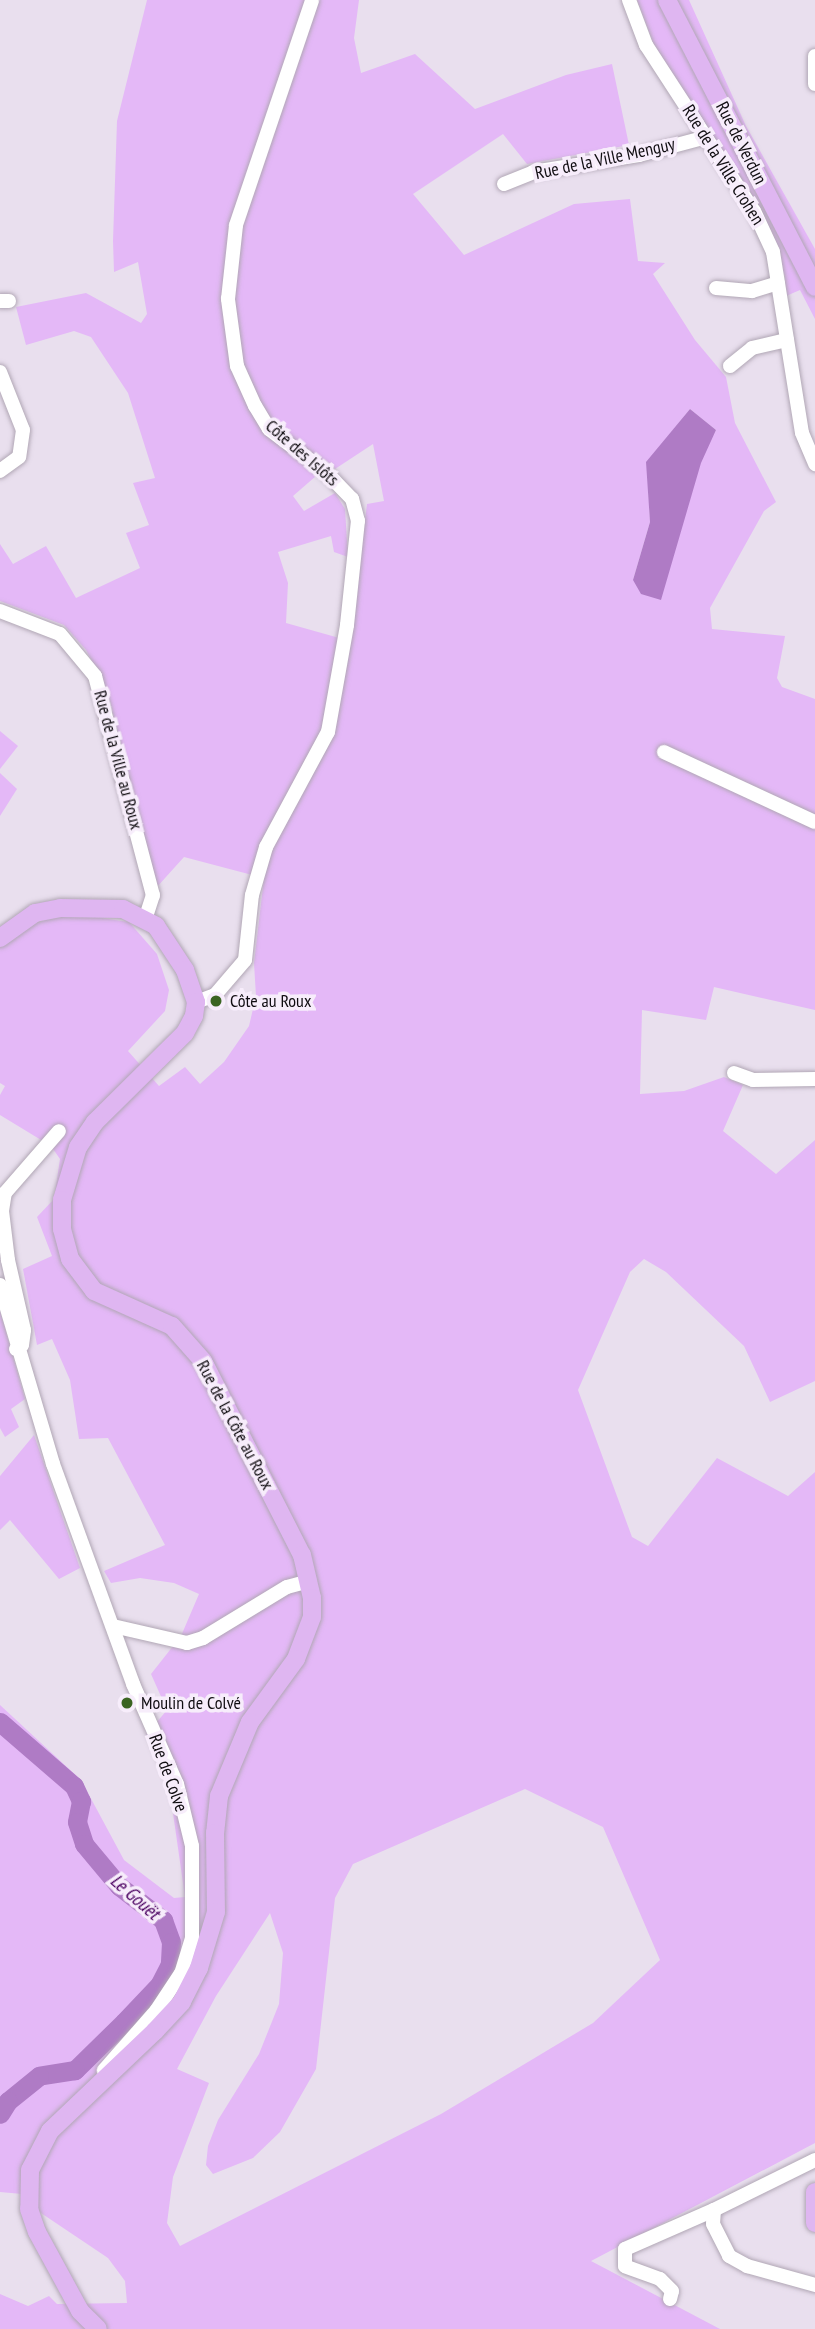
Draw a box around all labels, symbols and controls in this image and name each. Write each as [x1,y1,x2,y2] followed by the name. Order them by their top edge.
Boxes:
[711,98,771,188] street label: Rue de Verdun
[677,101,769,229] street label: Rue de la Ville Crohen
[533,134,677,184] street label: Rue de la Ville Menguy
[261,415,343,491] street label: Côte des Islôts
[89,688,147,832] street label: Rue de la Ville au Roux
[230,990,311,1012] place label: Côte au Roux
[208,993,224,1009] marker: Côte au Roux
[192,1357,278,1493] street label: Rue de la Côte au Roux
[141,1692,241,1714] place label: Moulin de Colvé
[119,1695,135,1711] marker: Moulin de Colvé
[144,1731,192,1815] street label: Rue de Colve
[106,1869,164,1925] water label: Le Gouët

